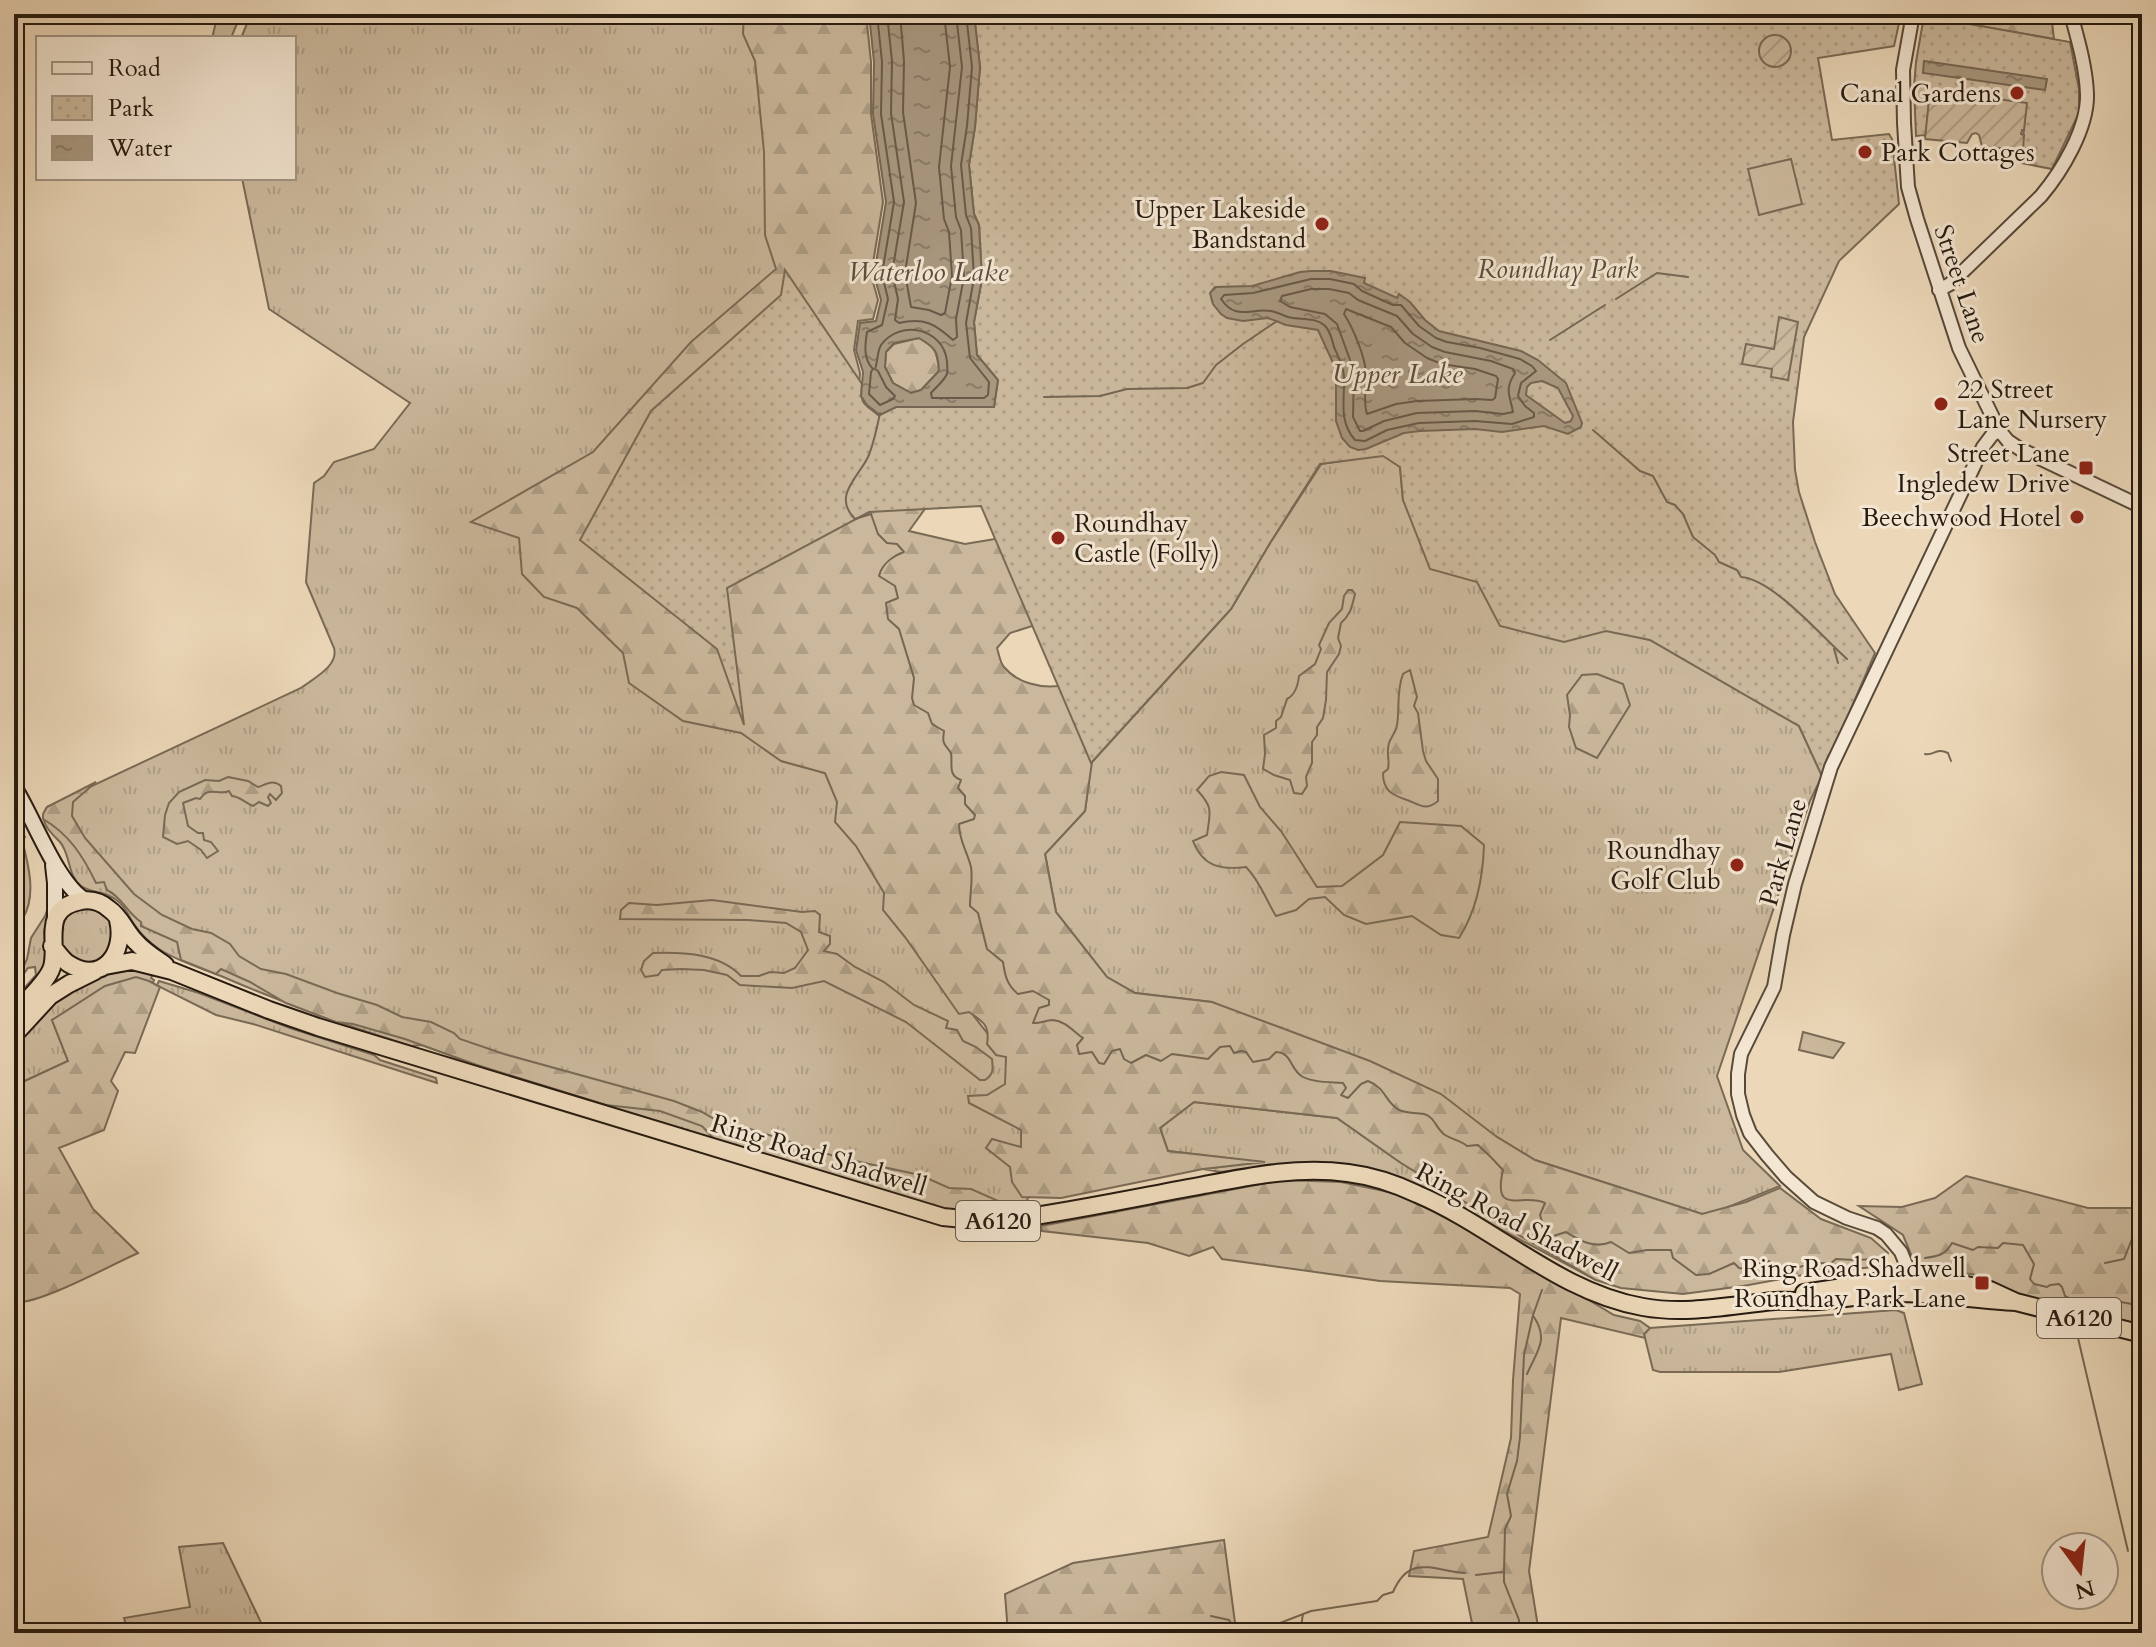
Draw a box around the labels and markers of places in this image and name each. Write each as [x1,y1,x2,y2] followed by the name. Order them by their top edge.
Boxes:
[1840,76,2001,111] place label: Canal Gardens
[2008,84,2026,102] marker: Canal Gardens
[1881,135,2035,170] place label: Park Cottages
[1856,143,1874,161] marker: Park Cottages
[1134,192,1306,257] place label: Upper Lakeside Bandstand
[1313,215,1331,233] marker: Upper Lakeside Bandstand
[1957,372,2107,437] place label: 22 Street Lane Nursery
[1932,395,1950,413] marker: 22 Street Lane Nursery
[1897,436,2070,501] place label: Street Lane Ingledew Drive
[2077,459,2095,477] marker: Street Lane Ingledew Drive
[1861,500,2061,535] place label: Beechwood Hotel
[1074,506,1220,571] place label: Roundhay Castle (Folly)
[2068,508,2086,526] marker: Beechwood Hotel
[1049,529,1067,547] marker: Roundhay Castle (Folly)
[1607,833,1721,898] place label: Roundhay Golf Club
[1728,856,1746,874] marker: Roundhay Golf Club
[1734,1251,1966,1316] place label: Ring Road Shadwell Roundhay Park Lane
[1973,1274,1991,1292] marker: Ring Road Shadwell Roundhay Park Lane

